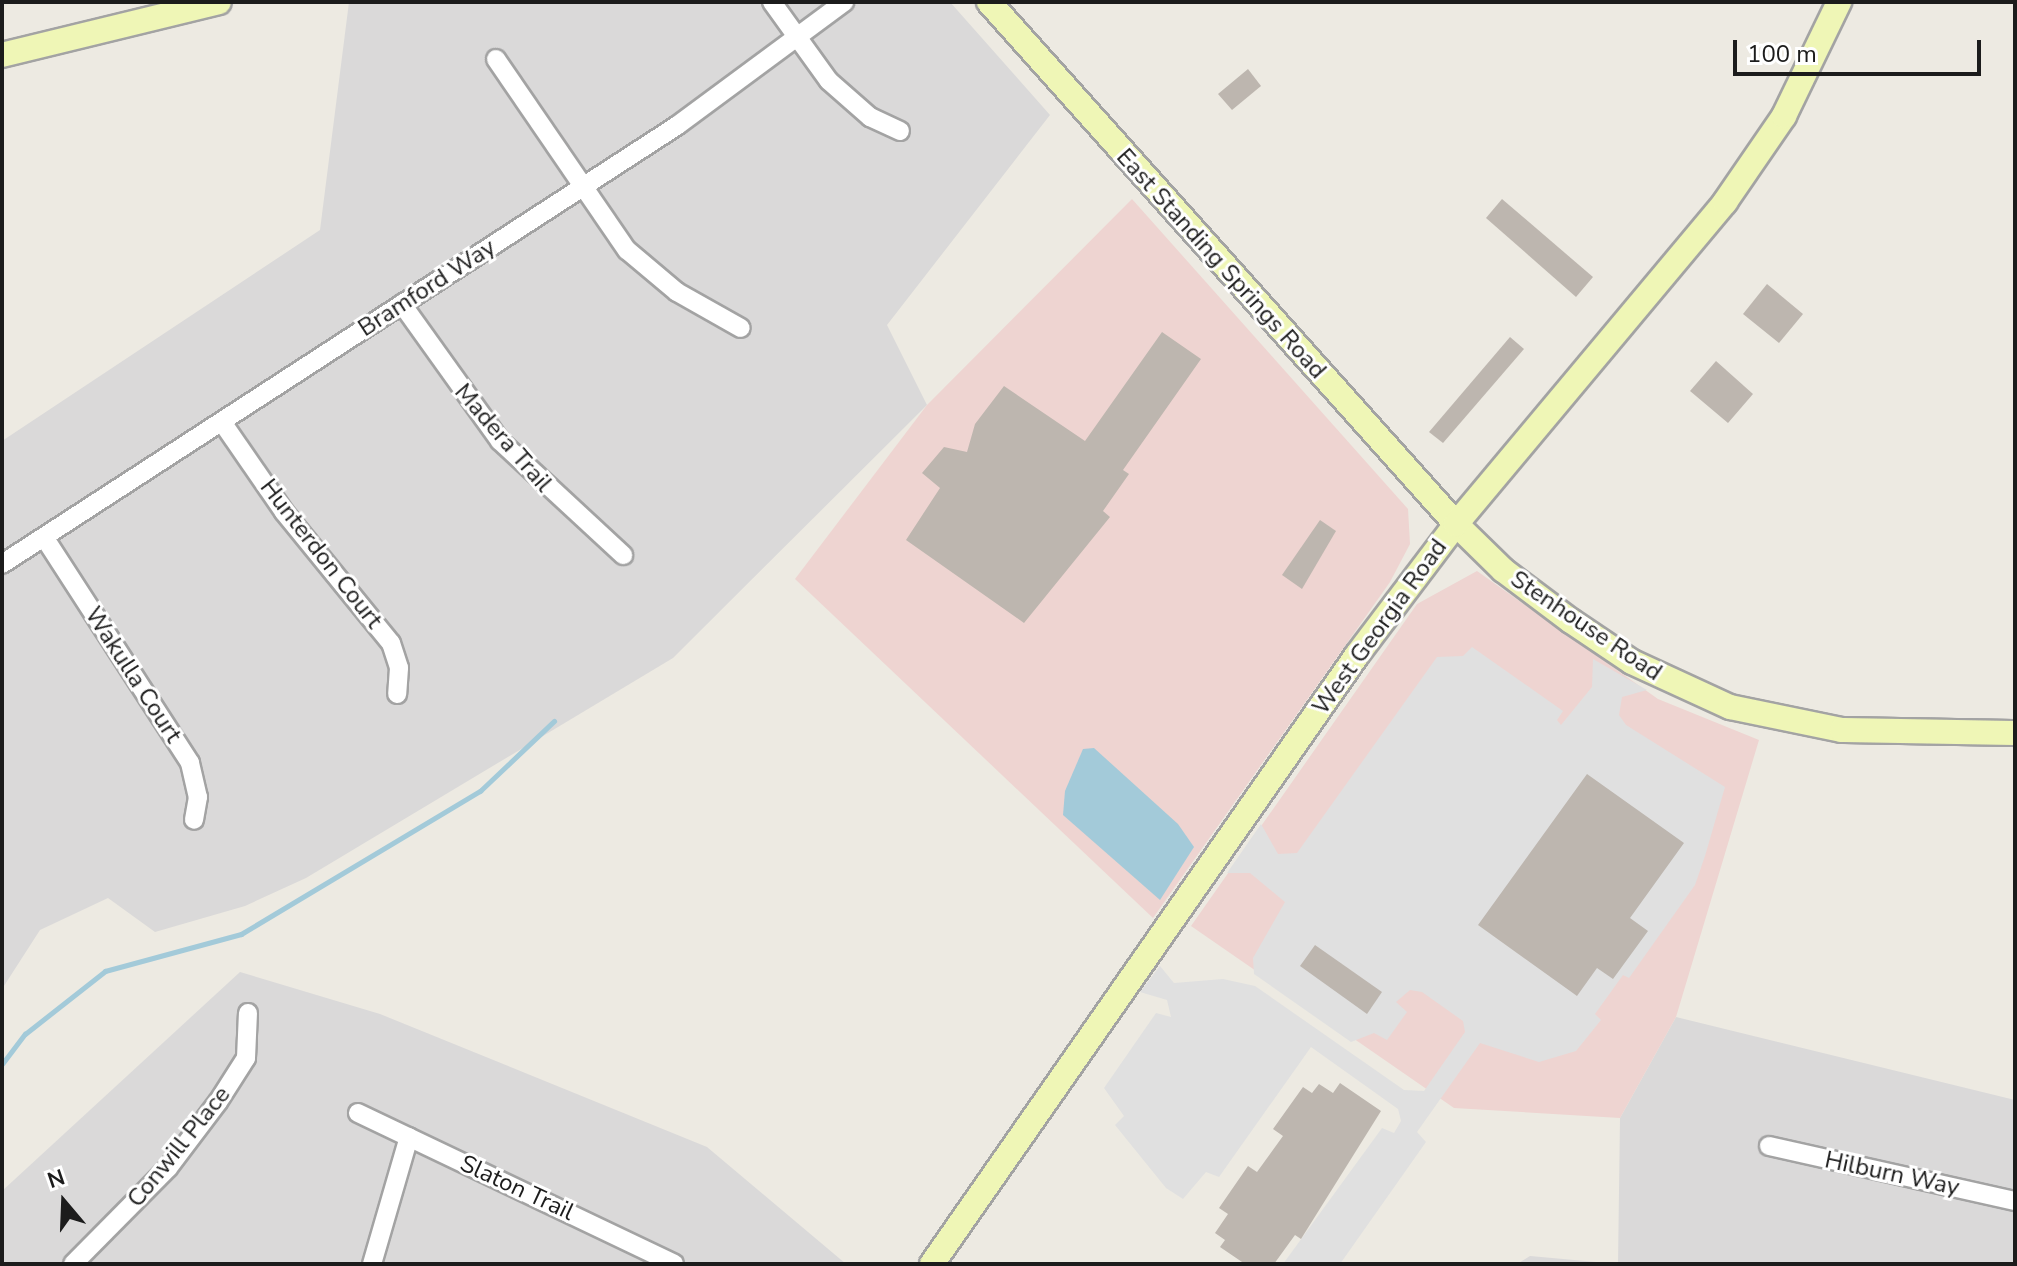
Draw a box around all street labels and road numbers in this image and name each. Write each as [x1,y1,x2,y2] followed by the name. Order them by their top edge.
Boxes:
[1110,143,1332,385] street label: East Standing Springs Road
[353,233,501,343] street label: Bramford Way
[448,378,558,498] street label: Madera Trail
[254,474,388,634] street label: Hunterdon Court
[1307,534,1453,720] street label: West Georgia Road
[1505,565,1667,687] street label: Stenhouse Road
[78,602,188,748] street label: Wakulla Court
[122,1081,236,1213] street label: Conwill Place
[1822,1146,1962,1202] street label: Hilburn Way
[455,1149,579,1227] street label: Slaton Trail

